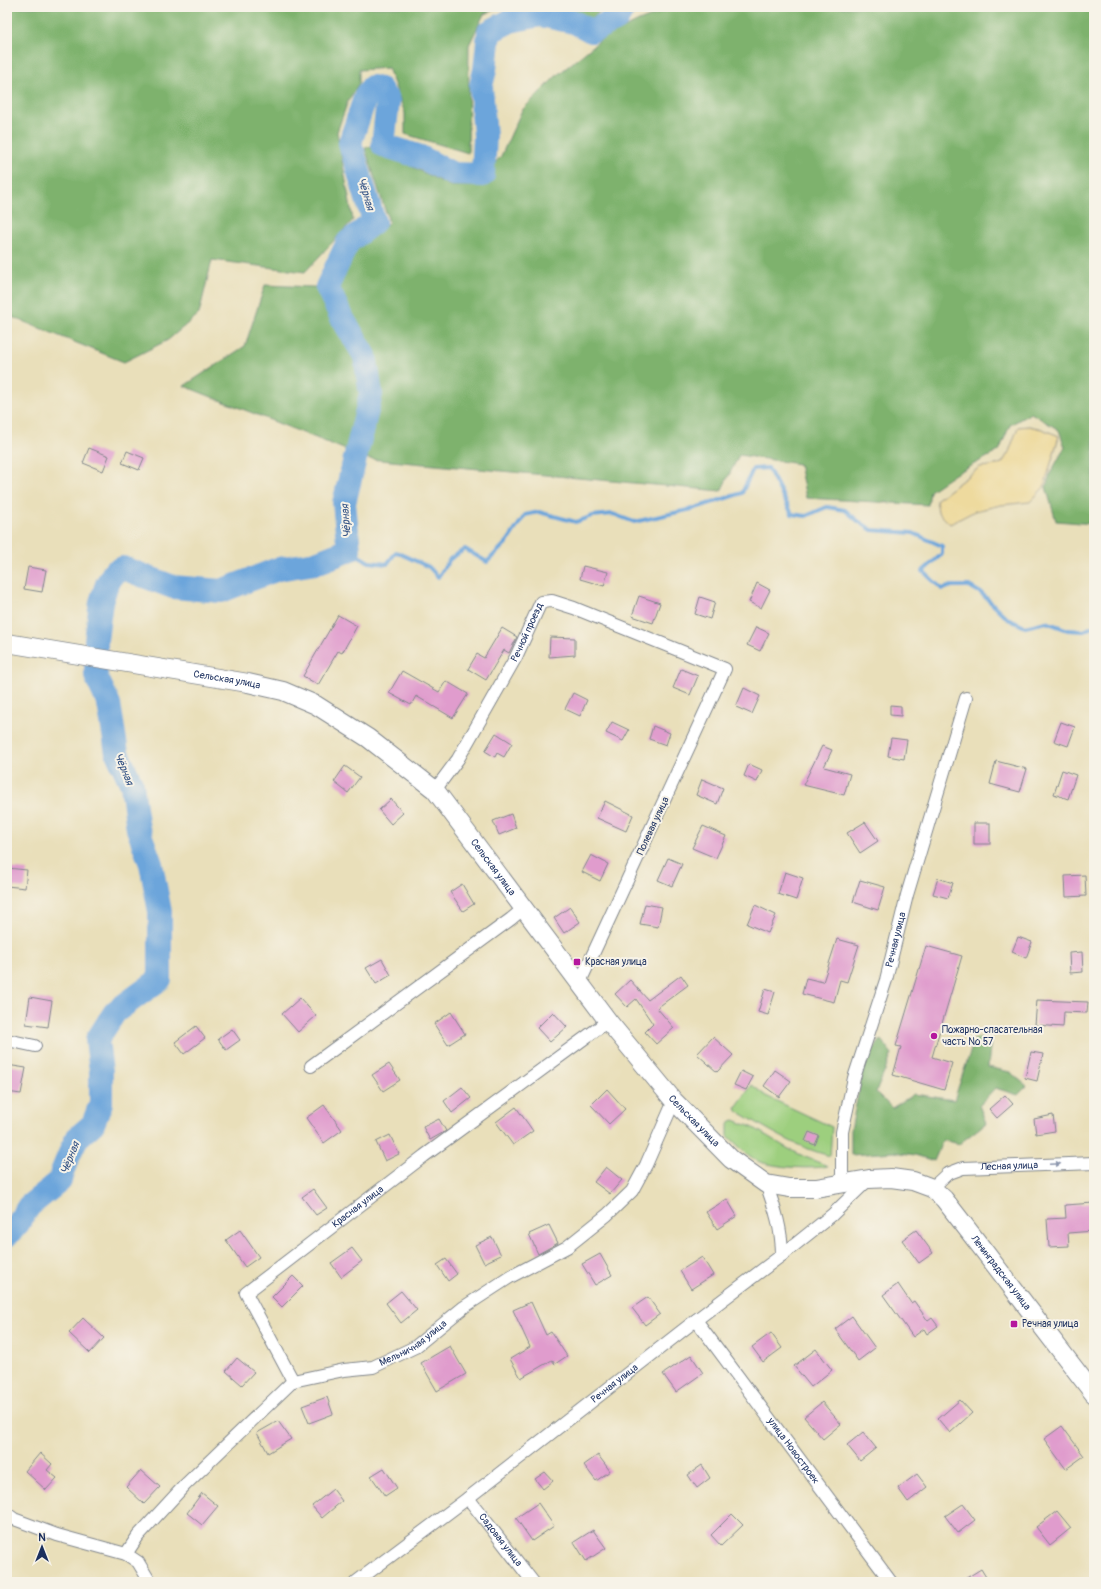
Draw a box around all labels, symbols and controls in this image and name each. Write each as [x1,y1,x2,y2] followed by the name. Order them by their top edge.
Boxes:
[355,176,378,214] water label: Чёрная
[338,502,354,538] water label: Чёрная
[509,601,546,664] street label: Речной проезд
[193,668,262,692] street label: Сельская улица
[112,751,137,789] water label: Чёрная
[634,795,672,857] street label: Полевая улица
[468,837,518,898] street label: Сельская улица
[883,910,909,968] street label: Речная улица
[585,956,647,968] place label: Красная улица
[572,957,582,967] marker: Красная улица
[942,1024,1043,1048] place label: Пожарно-спасательная часть № 57
[929,1031,939,1041] marker: Пожарно-спасательная часть № 57
[666,1093,722,1150] street label: Сельская улица
[58,1138,83,1176] water label: Чёрная
[979,1159,1039,1173] street label: Лесная улица
[1049,1161,1062,1167] one-way arrow
[330,1183,386,1230] street label: Красная улица
[968,1232,1033,1313] street label: Ленинградская улица
[377,1317,449,1369] street label: Мельничная улица
[1022,1318,1079,1330] place label: Речная улица
[1009,1319,1019,1329] marker: Речная улица
[589,1361,641,1406] street label: Речная улица
[764,1415,822,1486] street label: улица Новостроек
[476,1511,525,1569] street label: Садовая улица
[22,1527,62,1567] north arrow
[38,1531,46,1544] text: N

